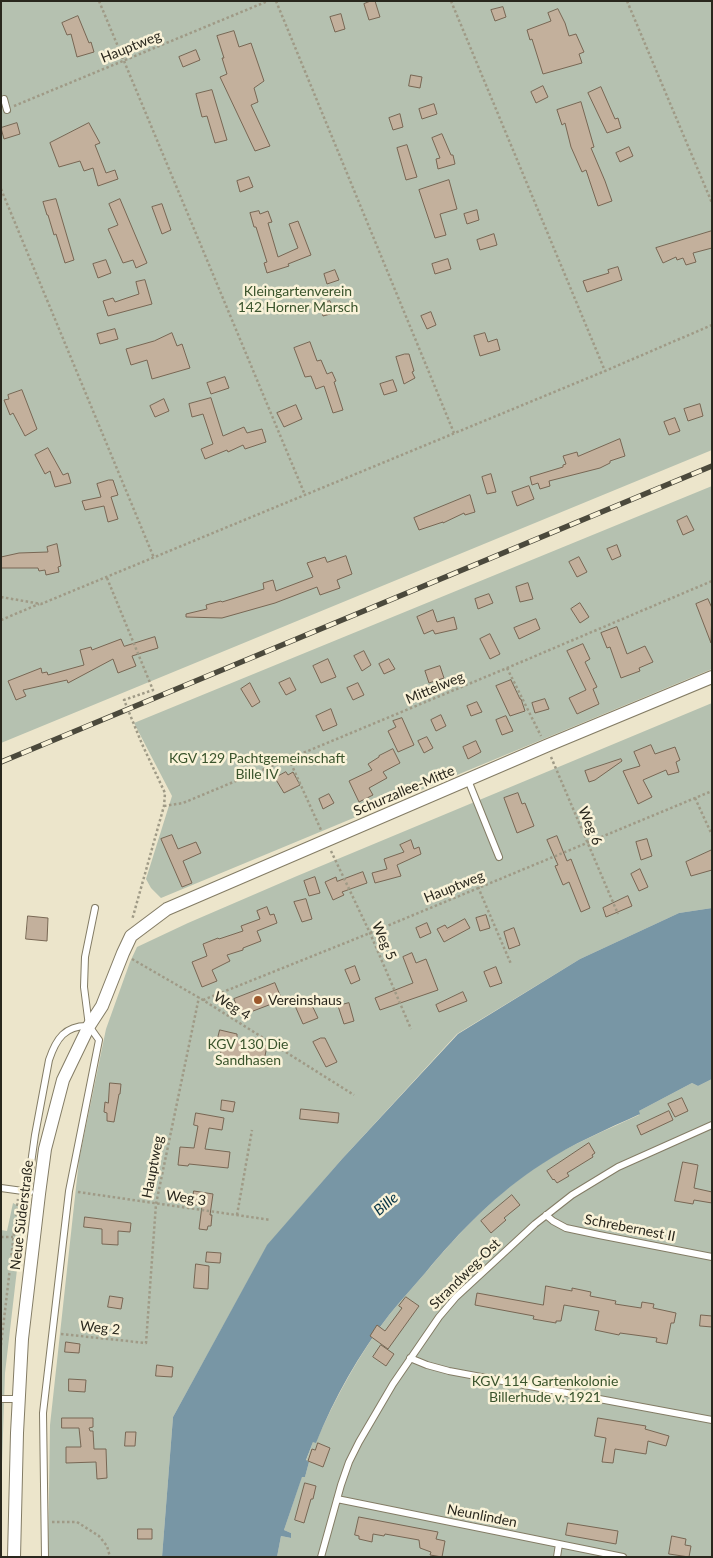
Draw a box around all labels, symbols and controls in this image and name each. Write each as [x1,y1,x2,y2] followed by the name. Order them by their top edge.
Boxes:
[98,27,164,67] street label: Hauptweg
[238,283,358,316] park label: Kleingartenverein 142 Horner Marsch
[403,668,467,708] street label: Mittelweg
[169,750,345,782] park label: KGV 129 Pachtgemeinschaft Bille IV
[351,762,457,820] street label: Schurzallee-Mitte
[574,804,606,848] street label: Weg 6
[421,867,487,907] street label: Hauptweg
[368,919,400,963] street label: Weg 5
[211,988,253,1024] street label: Weg 4
[268,992,342,1008] place label: Vereinshaus
[252,994,264,1006] marker: Vereinshaus
[208,1036,288,1068] park label: KGV 130 Die Sandhasen
[139,1134,167,1200] street label: Hauptweg
[7,1159,37,1271] street label: Neue Süderstraße
[165,1187,207,1209] street label: Weg 3
[370,1189,402,1219] water label: Bille
[583,1211,677,1245] street label: Schrebernest II
[426,1235,504,1313] street label: Strandweg-Ost
[79,1318,121,1338] street label: Weg 2
[472,1373,618,1405] park label: KGV 114 Gartenkolonie Billerhude v. 1921
[446,1501,518,1531] street label: Neunlinden

